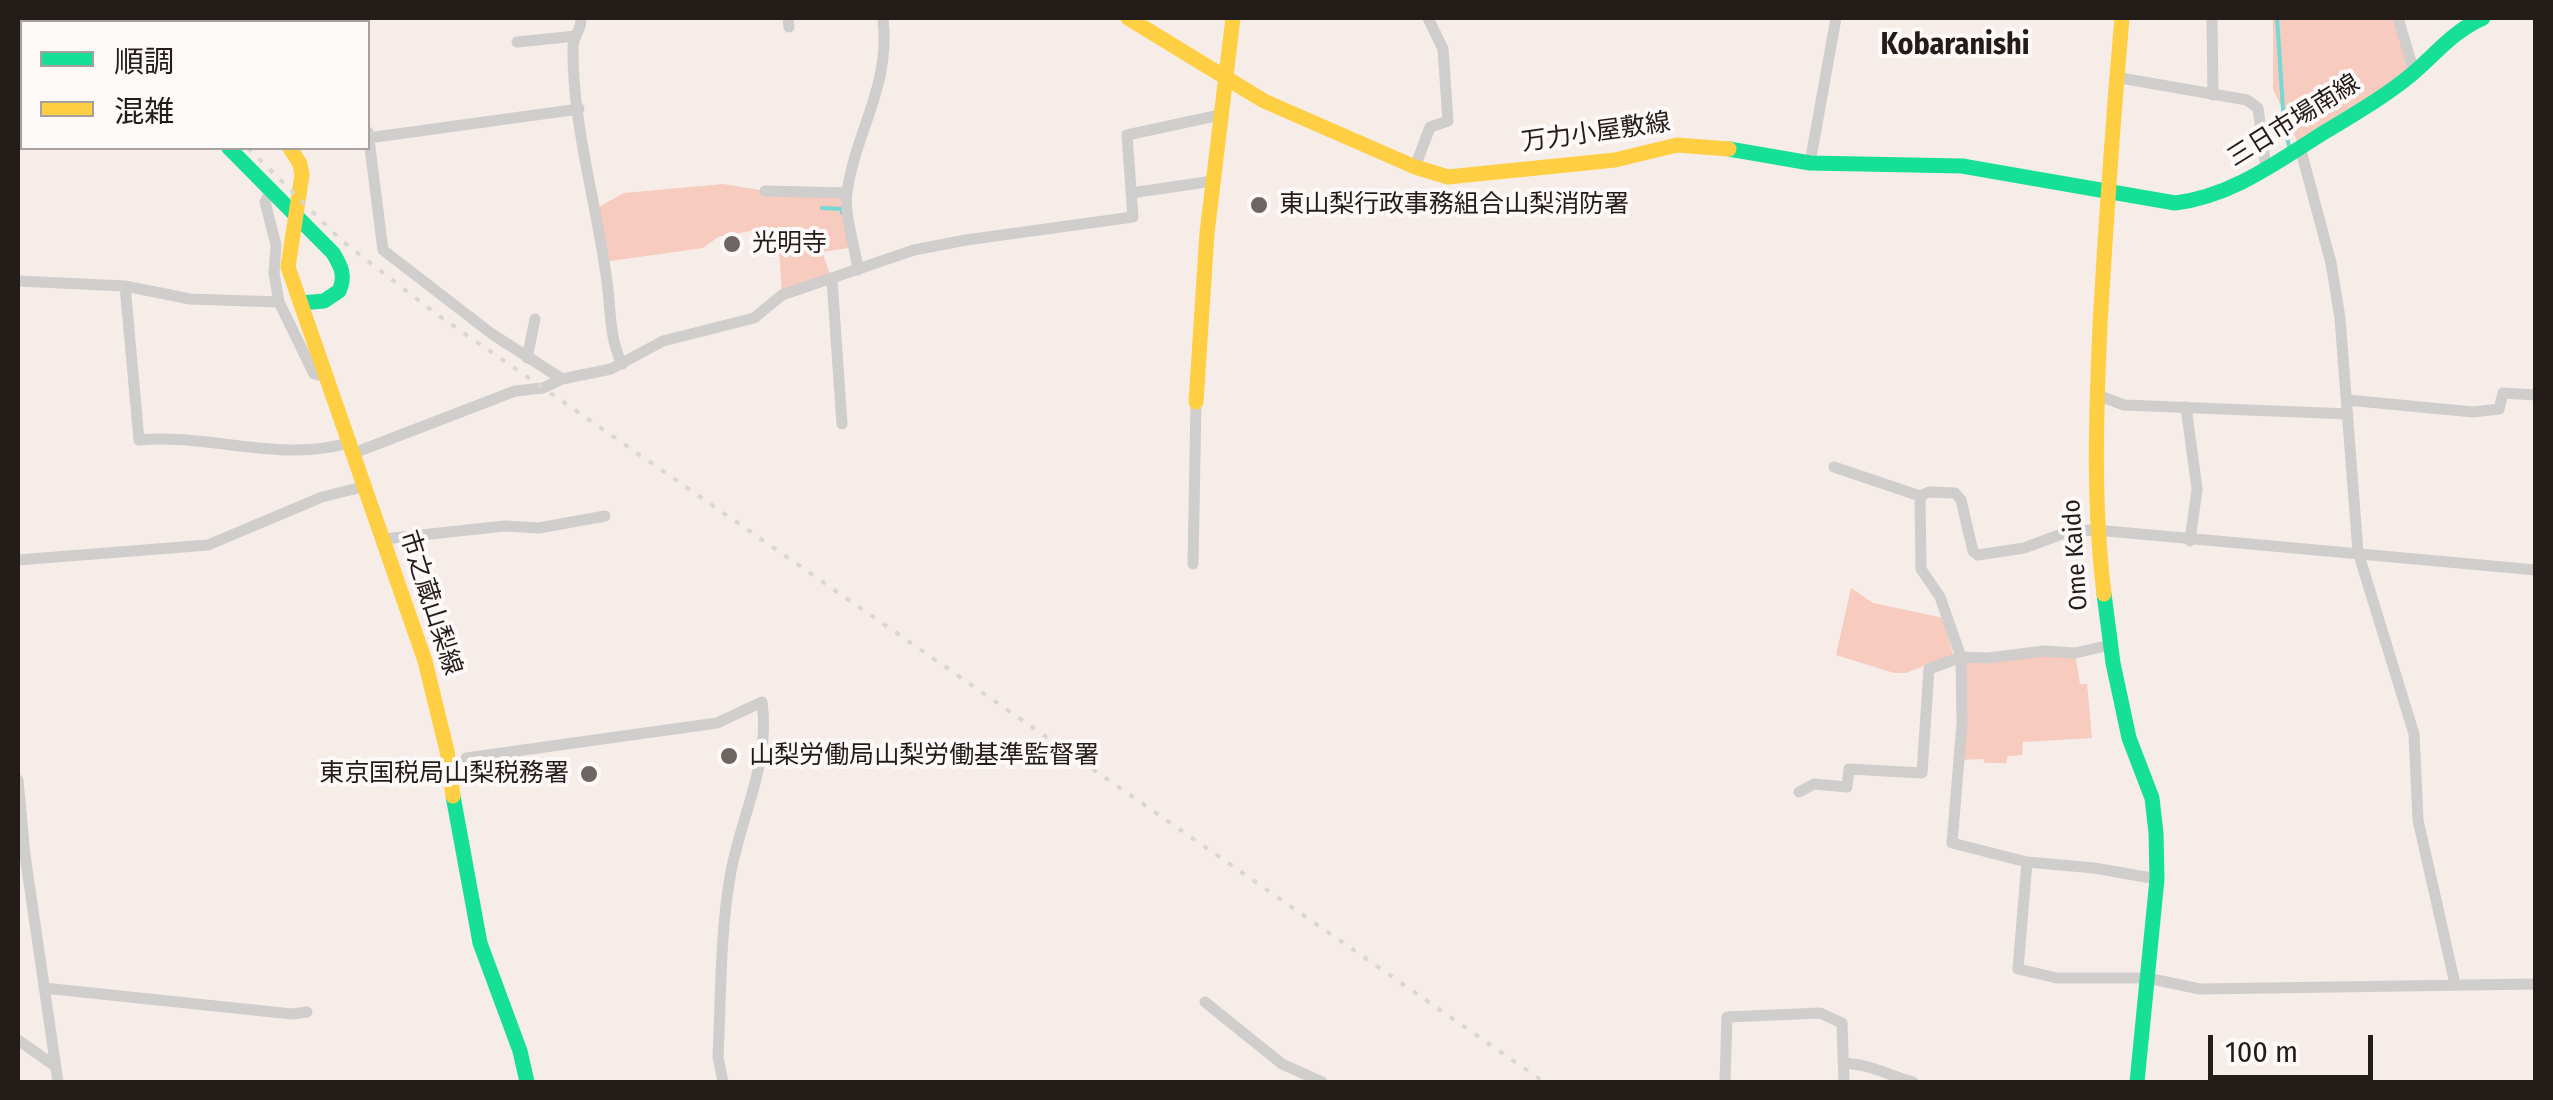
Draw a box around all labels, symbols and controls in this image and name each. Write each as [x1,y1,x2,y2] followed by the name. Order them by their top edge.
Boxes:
[20,20,370,150] legend
[1880,28,2030,64] district label: Kobaranishi
[114,44,174,80] text: 順調
[2222,69,2366,173] street label: 三日市場南線
[114,94,174,130] text: 混雑
[1520,108,1672,158] street label: 万力小屋敷線
[1279,190,1629,220] place label: 東山梨行政事務組合山梨消防署
[1248,194,1270,216] marker: 東山梨行政事務組合山梨消防署
[752,229,827,259] place label: 光明寺
[721,233,743,255] marker: 光明寺
[2057,498,2095,612] street label: Ome Kaido
[393,527,467,679] street label: 市之蔵山梨線
[749,741,1099,771] place label: 山梨労働局山梨労働基準監督署
[718,745,740,767] marker: 山梨労働局山梨労働基準監督署
[319,759,569,789] place label: 東京国税局山梨税務署
[578,763,600,785] marker: 東京国税局山梨税務署
[2213,1015,2378,1077] scale bar
[2225,1034,2298,1070] text: 100 m

